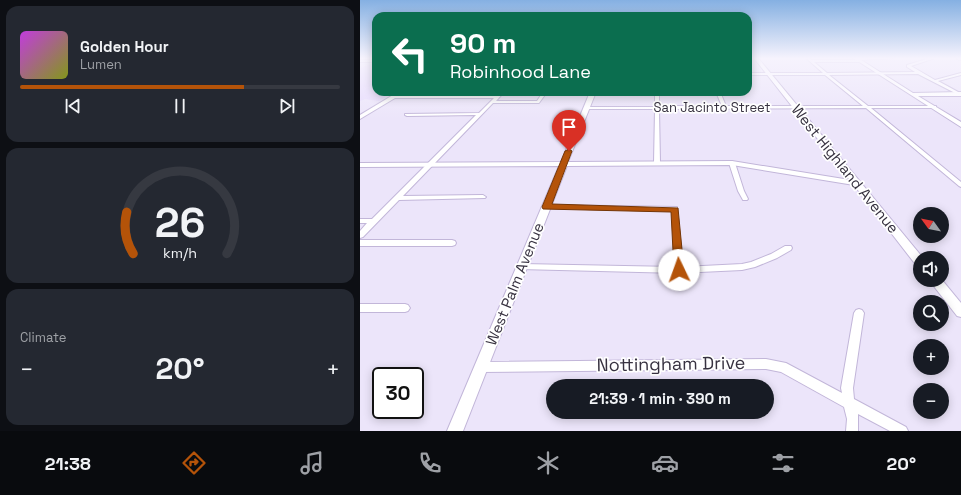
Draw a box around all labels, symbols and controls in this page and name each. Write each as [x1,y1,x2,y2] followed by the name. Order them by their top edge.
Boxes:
[450,25,516,61] text: 90 m
[384,28,436,80] icon: left
[80,37,169,56] text: Golden Hour
[80,56,122,73] text: Lumen
[450,60,591,83] text: Robinhood Lane
[62,95,84,117] icon: previous
[169,95,191,117] icon: pause
[276,95,298,117] icon: next
[653,99,771,116] street label: San Jacinto Street
[788,100,903,237] street label: West Highland Avenue
[552,110,586,151] pin
[558,116,580,138] icon: arrive
[155,195,205,248] text: 26
[913,207,949,243] north arrow
[913,207,949,419] map controls
[481,219,548,348] street label: West Palm Avenue
[163,243,197,261] text: km/h
[658,249,700,291] position arrow
[913,251,949,287] button: sound
[913,295,949,331] button: search
[20,329,66,346] text: Climate
[913,339,949,375] button: +
[155,349,205,388] text: 20°
[596,351,746,376] street label: Nottingham Drive
[20,355,34,383] text: −
[326,355,340,383] text: +
[372,367,424,419] speed limit sign: 30
[913,383,949,419] button: −
[589,389,731,408] text: 21:39 · 1 min · 390 m
[180,449,208,477] icon: directions
[298,449,326,477] icon: music
[416,449,444,477] icon: phone
[534,449,562,477] icon: climate
[651,449,679,477] icon: car
[769,449,797,477] icon: filters
[45,452,91,475] text: 21:38
[887,452,916,475] text: 20°

